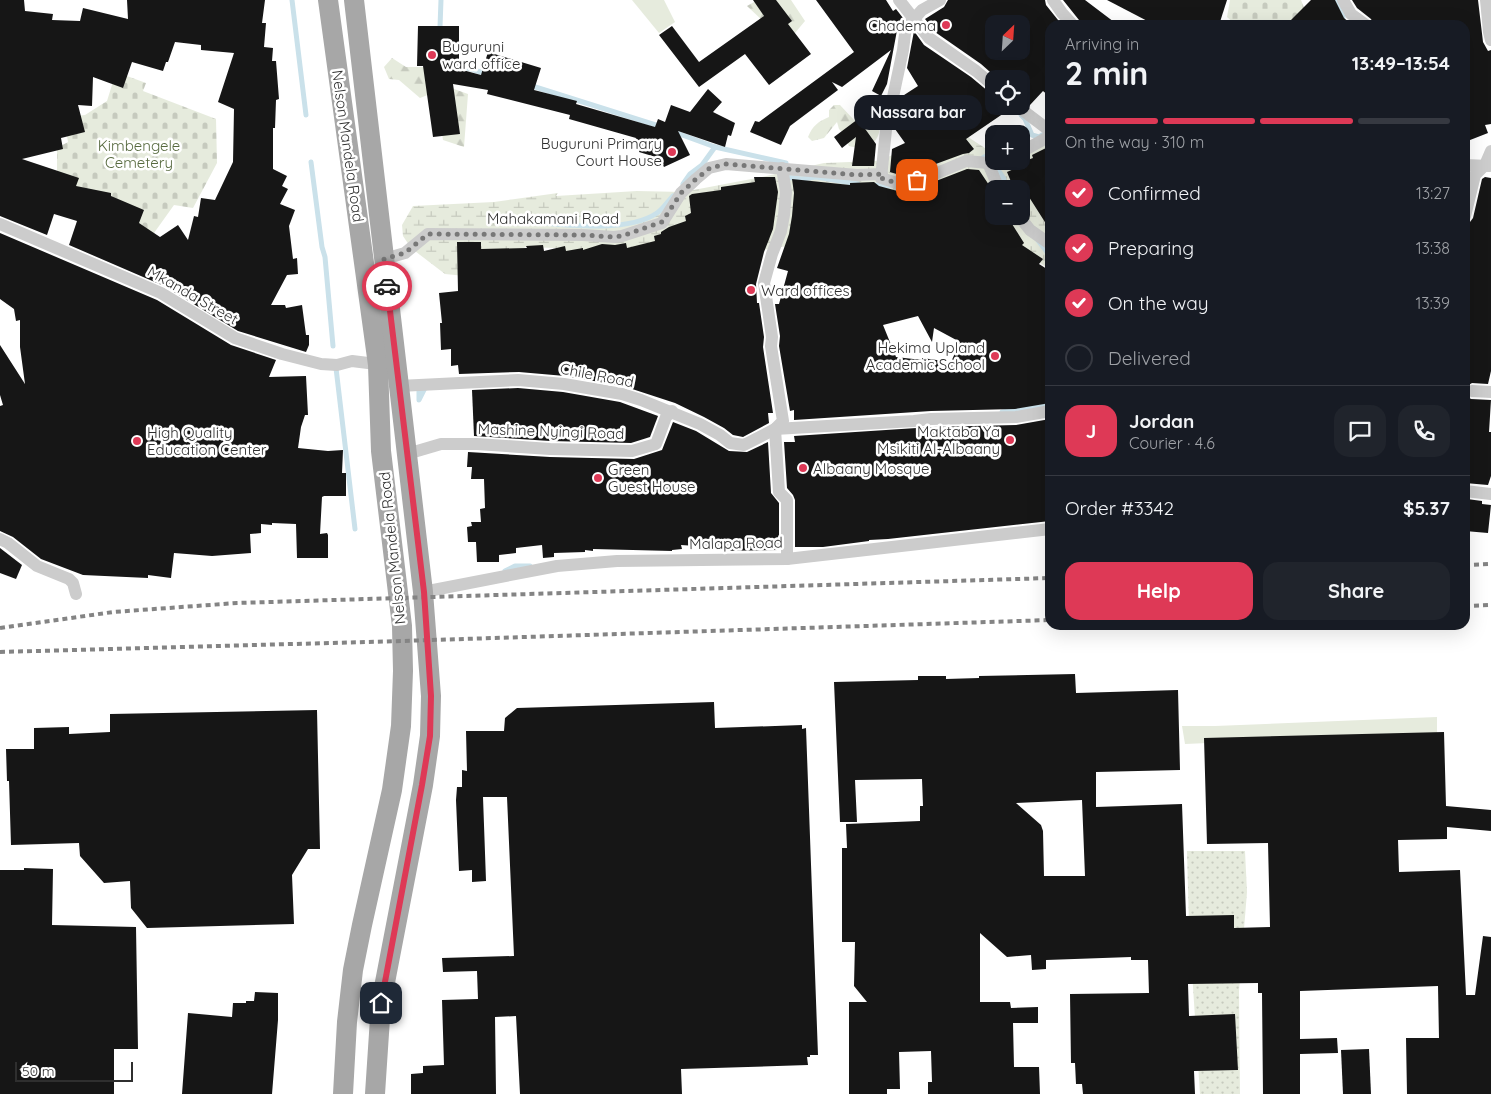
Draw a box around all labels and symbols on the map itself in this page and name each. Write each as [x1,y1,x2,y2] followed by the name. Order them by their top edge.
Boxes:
[985,15,1030,60] north arrow
[868,16,936,35] place label: Chadema
[940,19,952,31] marker: Chadema
[442,37,520,73] place label: Buguruni ward office
[426,49,438,61] marker: Buguruni ward office
[328,69,368,223] street label: Nelson Mandela Road
[853,95,981,130] callout: Nassara bar
[541,134,662,170] place label: Buguruni Primary Court House
[98,136,180,172] park label: Kimbengele Cemetery
[666,146,678,158] marker: Buguruni Primary Court House
[896,159,938,201] pin
[487,209,619,228] street label: Mahakamani Road
[144,261,242,329] street label: Mkanda Street
[362,261,412,311] courier
[761,281,849,300] place label: Ward offices
[745,284,757,296] marker: Ward offices
[866,338,985,374] place label: Hekima Upland Academic School
[989,350,1001,362] marker: Hekima Upland Academic School
[559,359,635,391] street label: Chile Road
[477,419,625,443] street label: Mashine Nyingi Road
[877,422,1000,458] place label: Maktaba Ya Msikiti Al-Albaany
[147,423,267,459] place label: High Quality Education Center
[1004,434,1016,446] marker: Maktaba Ya Msikiti Al-Albaany
[131,435,143,447] marker: High Quality Education Center
[813,459,929,478] place label: Albaany Mosque
[608,460,696,496] place label: Green Guest House
[797,462,809,474] marker: Albaany Mosque
[375,471,409,625] street label: Nelson Mandela Road
[592,472,604,484] marker: Green Guest House
[689,533,783,553] street label: Malapa Road
[360,982,402,1024] pin
[15,1059,132,1082] scale bar

